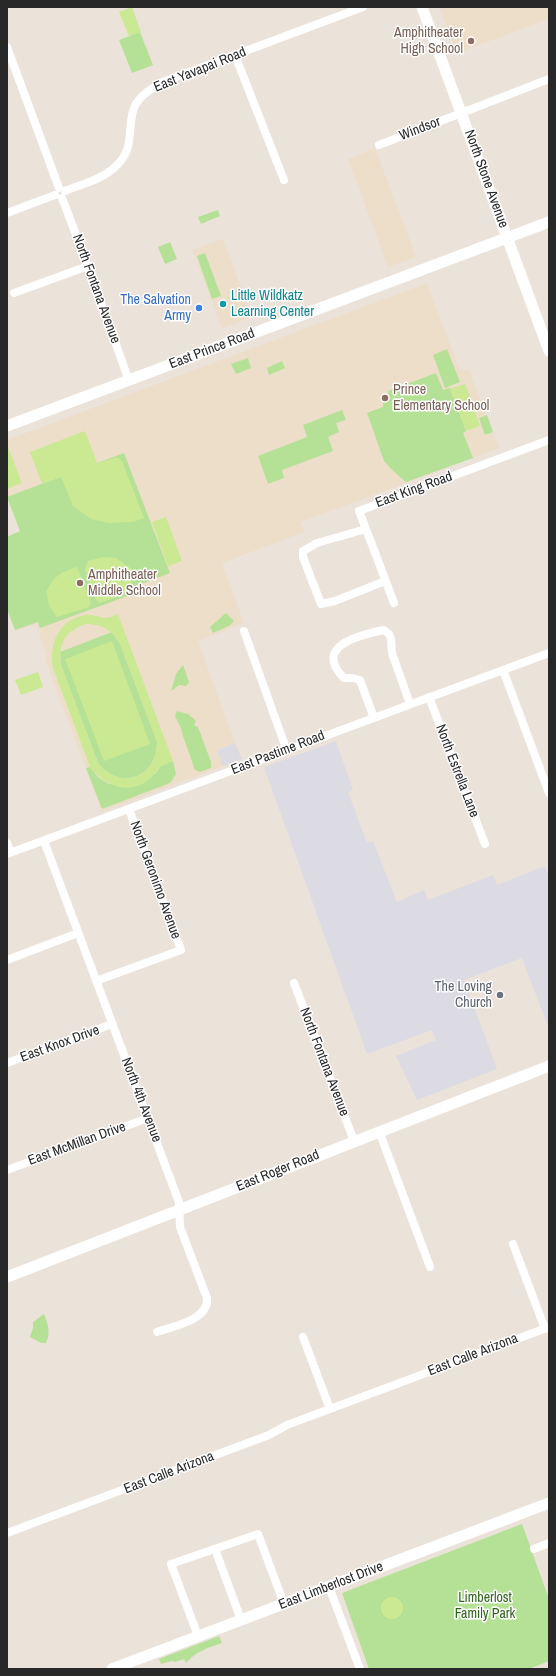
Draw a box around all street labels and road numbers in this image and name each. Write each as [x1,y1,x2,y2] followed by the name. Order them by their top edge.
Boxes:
[151,44,249,96] street label: East Yavapai Road
[397,113,443,145] street label: Windsor
[460,128,512,230] street label: North Stone Avenue
[68,232,124,346] street label: North Fontana Avenue
[167,325,257,373] street label: East Prince Road
[373,468,455,512] street label: East King Road
[432,722,482,820] street label: North Estrella Lane
[229,727,327,779] street label: East Pastime Road
[126,819,184,941] street label: North Geronimo Avenue
[296,1005,352,1119] street label: North Fontana Avenue
[18,1022,102,1066] street label: East Knox Drive
[117,1055,165,1145] street label: North 4th Avenue
[26,1119,128,1169] street label: East McMillan Drive
[234,1147,322,1195] street label: East Roger Road
[426,1330,520,1380] street label: East Calle Arizona
[122,1448,216,1498] street label: East Calle Arizona
[276,1558,386,1614] street label: East Limberlost Drive

